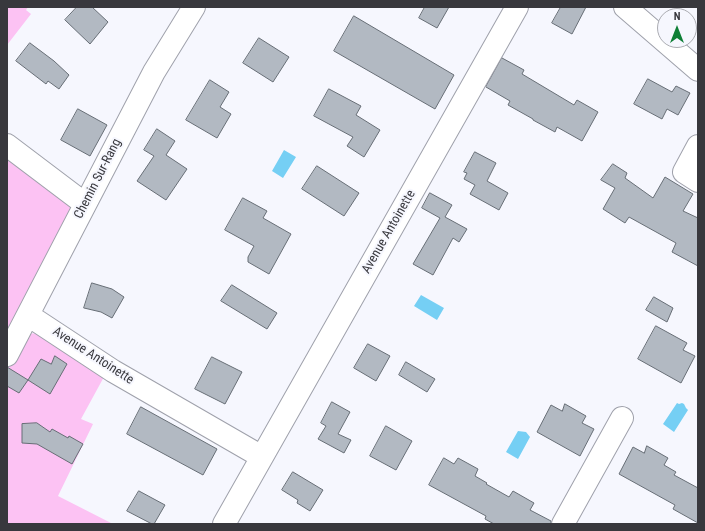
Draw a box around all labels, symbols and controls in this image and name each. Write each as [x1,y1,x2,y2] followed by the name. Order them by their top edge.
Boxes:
[657,8,697,48] north arrow
[674,10,680,23] text: N
[71,136,125,222] street label: Chemin Sur-Rang
[359,188,419,276] street label: Avenue Antoinette
[49,324,137,388] street label: Avenue Antoinette

